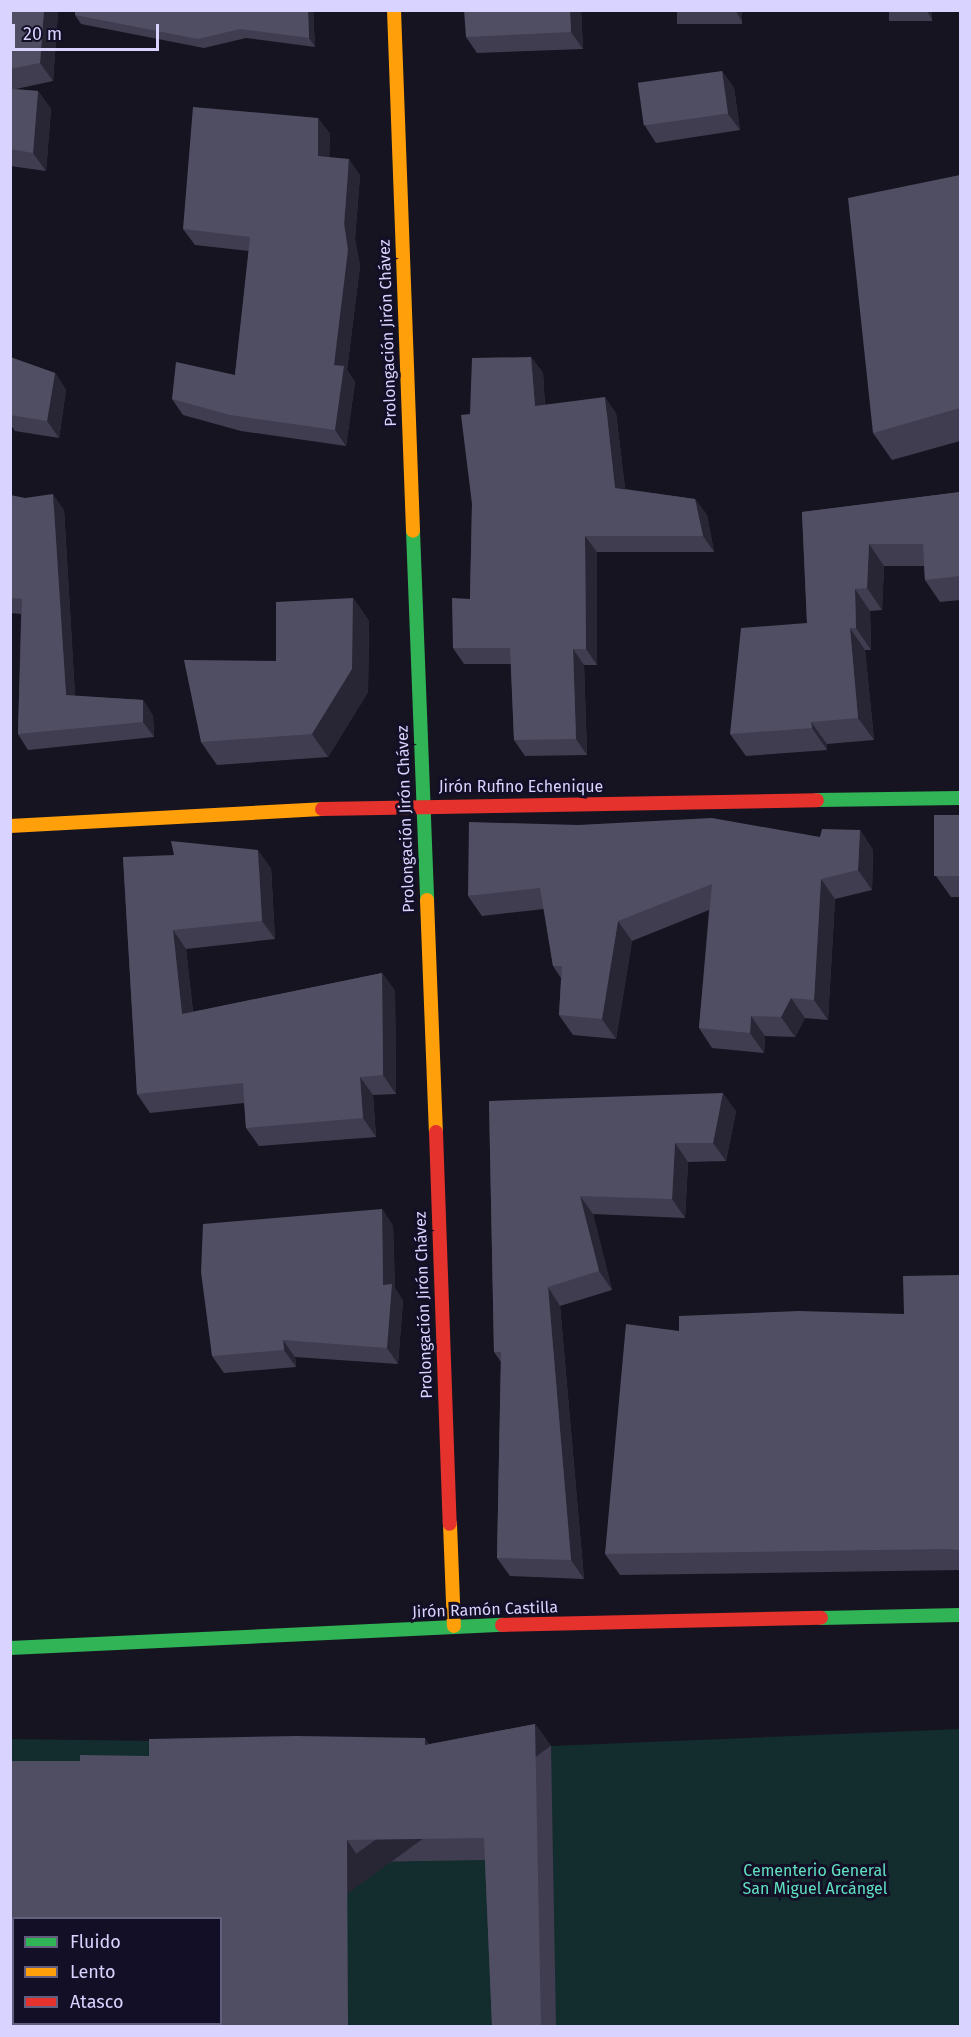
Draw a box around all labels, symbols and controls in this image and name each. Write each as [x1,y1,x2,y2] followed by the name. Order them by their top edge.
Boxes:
[15,12,162,50] scale bar
[23,23,62,45] text: 20 m
[375,239,401,427] street label: Prolongación Jirón Chávez
[393,725,419,913] street label: Prolongación Jirón Chávez
[439,777,603,797] street label: Jirón Rufino Echenique
[411,1211,437,1399] street label: Prolongación Jirón Chávez
[412,1598,558,1622] street label: Jirón Ramón Castilla
[742,1861,888,1899] park label: Cementerio General San Miguel Arcángel
[12,1917,222,2025] legend
[70,1931,121,1953] text: Fluido
[70,1961,116,1983] text: Lento
[70,1991,123,2013] text: Atasco

